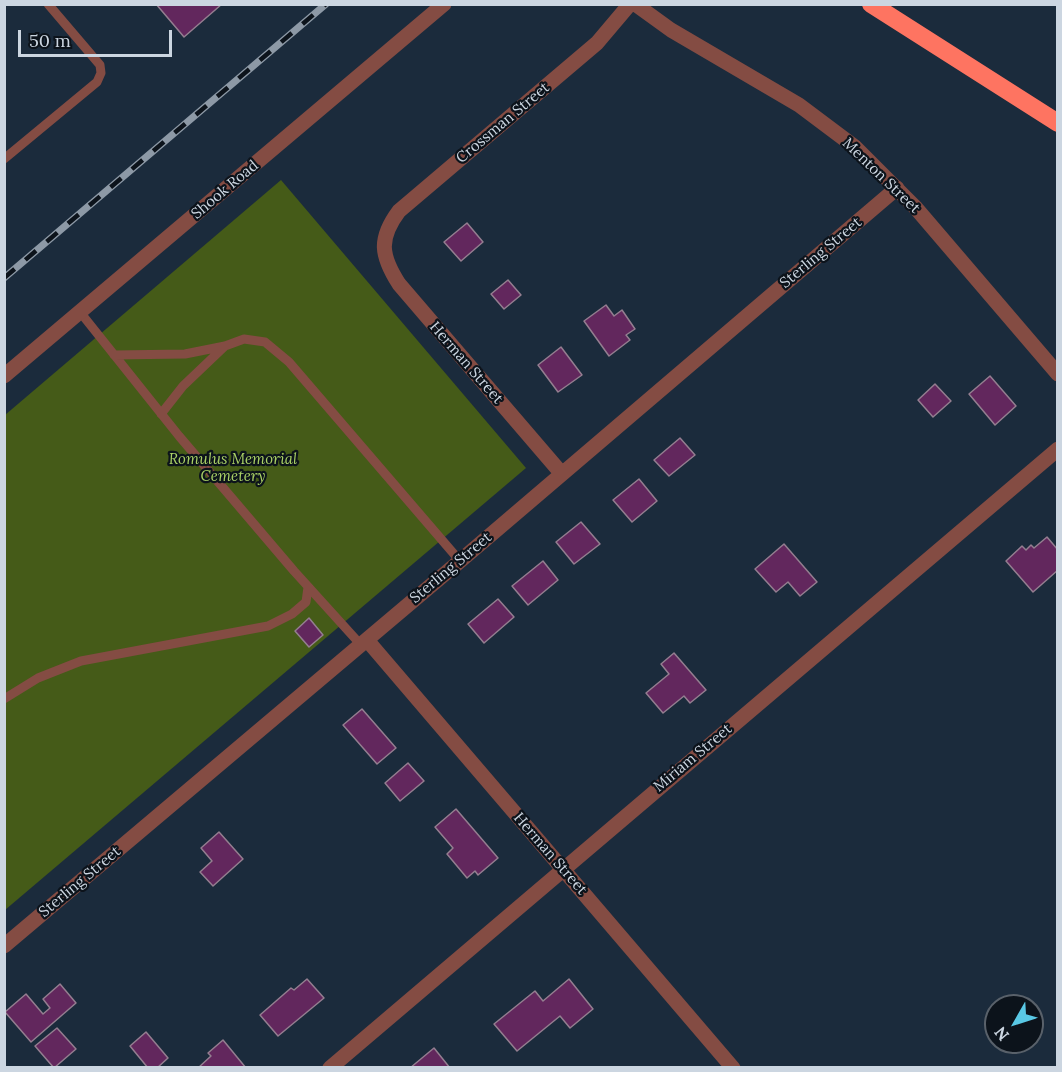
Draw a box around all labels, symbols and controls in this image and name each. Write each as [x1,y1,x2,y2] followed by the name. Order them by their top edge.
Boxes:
[21,18,176,56] scale bar
[29,29,71,52] text: 50 m
[453,79,553,167] street label: Crossman Street
[838,134,924,218] street label: Menton Street
[188,157,262,223] street label: Shook Road
[777,214,865,292] street label: Sterling Street
[426,318,506,408] street label: Herman Street
[169,451,297,486] park label: Romulus Memorial Cemetery
[407,529,495,607] street label: Sterling Street
[650,720,736,796] street label: Miriam Street
[510,809,590,899] street label: Herman Street
[36,843,124,921] street label: Sterling Street
[984,994,1044,1054] north arrow
[990,1023,1013,1045] text: N

